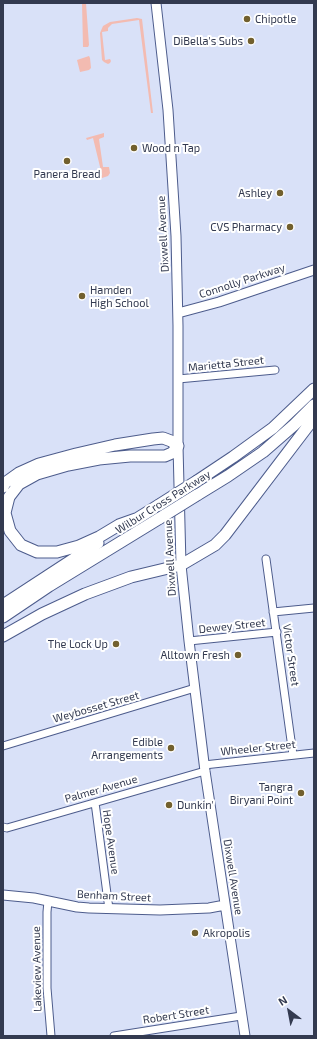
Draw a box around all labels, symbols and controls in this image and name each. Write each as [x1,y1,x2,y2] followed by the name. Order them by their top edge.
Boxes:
[255,12,296,26] place label: Chipotle
[242,14,252,24] marker: Chipotle
[173,34,243,48] place label: DiBella's Subs
[246,36,256,46] marker: DiBella's Subs
[142,141,200,155] place label: Wood n Tap
[129,143,139,153] marker: Wood n Tap
[62,156,72,166] marker: Panera Bread
[33,167,101,181] place label: Panera Bread
[238,186,272,200] place label: Ashley
[275,188,285,198] marker: Ashley
[154,195,172,273] street label: Dixwell Avenue
[210,220,282,234] place label: CVS Pharmacy
[285,222,295,232] marker: CVS Pharmacy
[197,261,287,301] street label: Connolly Parkway
[90,283,149,309] place label: Hamden High School
[77,291,87,301] marker: Hamden High School
[187,353,265,375] street label: Marietta Street
[113,467,213,537] street label: Wilbur Cross Parkway
[161,519,179,597] street label: Dixwell Avenue
[198,616,266,636] street label: Dewey Street
[280,623,302,687] street label: Victor Street
[48,637,108,651] place label: The Lock Up
[111,639,121,649] marker: The Lock Up
[160,648,230,662] place label: Alltown Fresh
[233,650,243,660] marker: Alltown Fresh
[52,688,140,726] street label: Weybosset Street
[91,735,163,761] place label: Edible Arrangements
[220,738,296,758] street label: Wheeler Street
[166,743,176,753] marker: Edible Arrangements
[63,772,139,806] street label: Palmer Avenue
[230,780,293,806] place label: Tangra Biryani Point
[296,788,306,798] marker: Tangra Biryani Point
[177,798,214,812] place label: Dunkin'
[164,800,174,810] marker: Dunkin'
[100,809,122,875] street label: Hope Avenue
[220,838,246,916] street label: Dixwell Avenue
[77,887,151,905] street label: Benham Street
[30,926,44,1012] street label: Lakeview Avenue
[203,926,250,940] place label: Akropolis
[190,928,200,938] marker: Akropolis
[269,991,309,1031] north arrow
[276,993,289,1008] text: N
[142,1003,210,1027] street label: Robert Street

